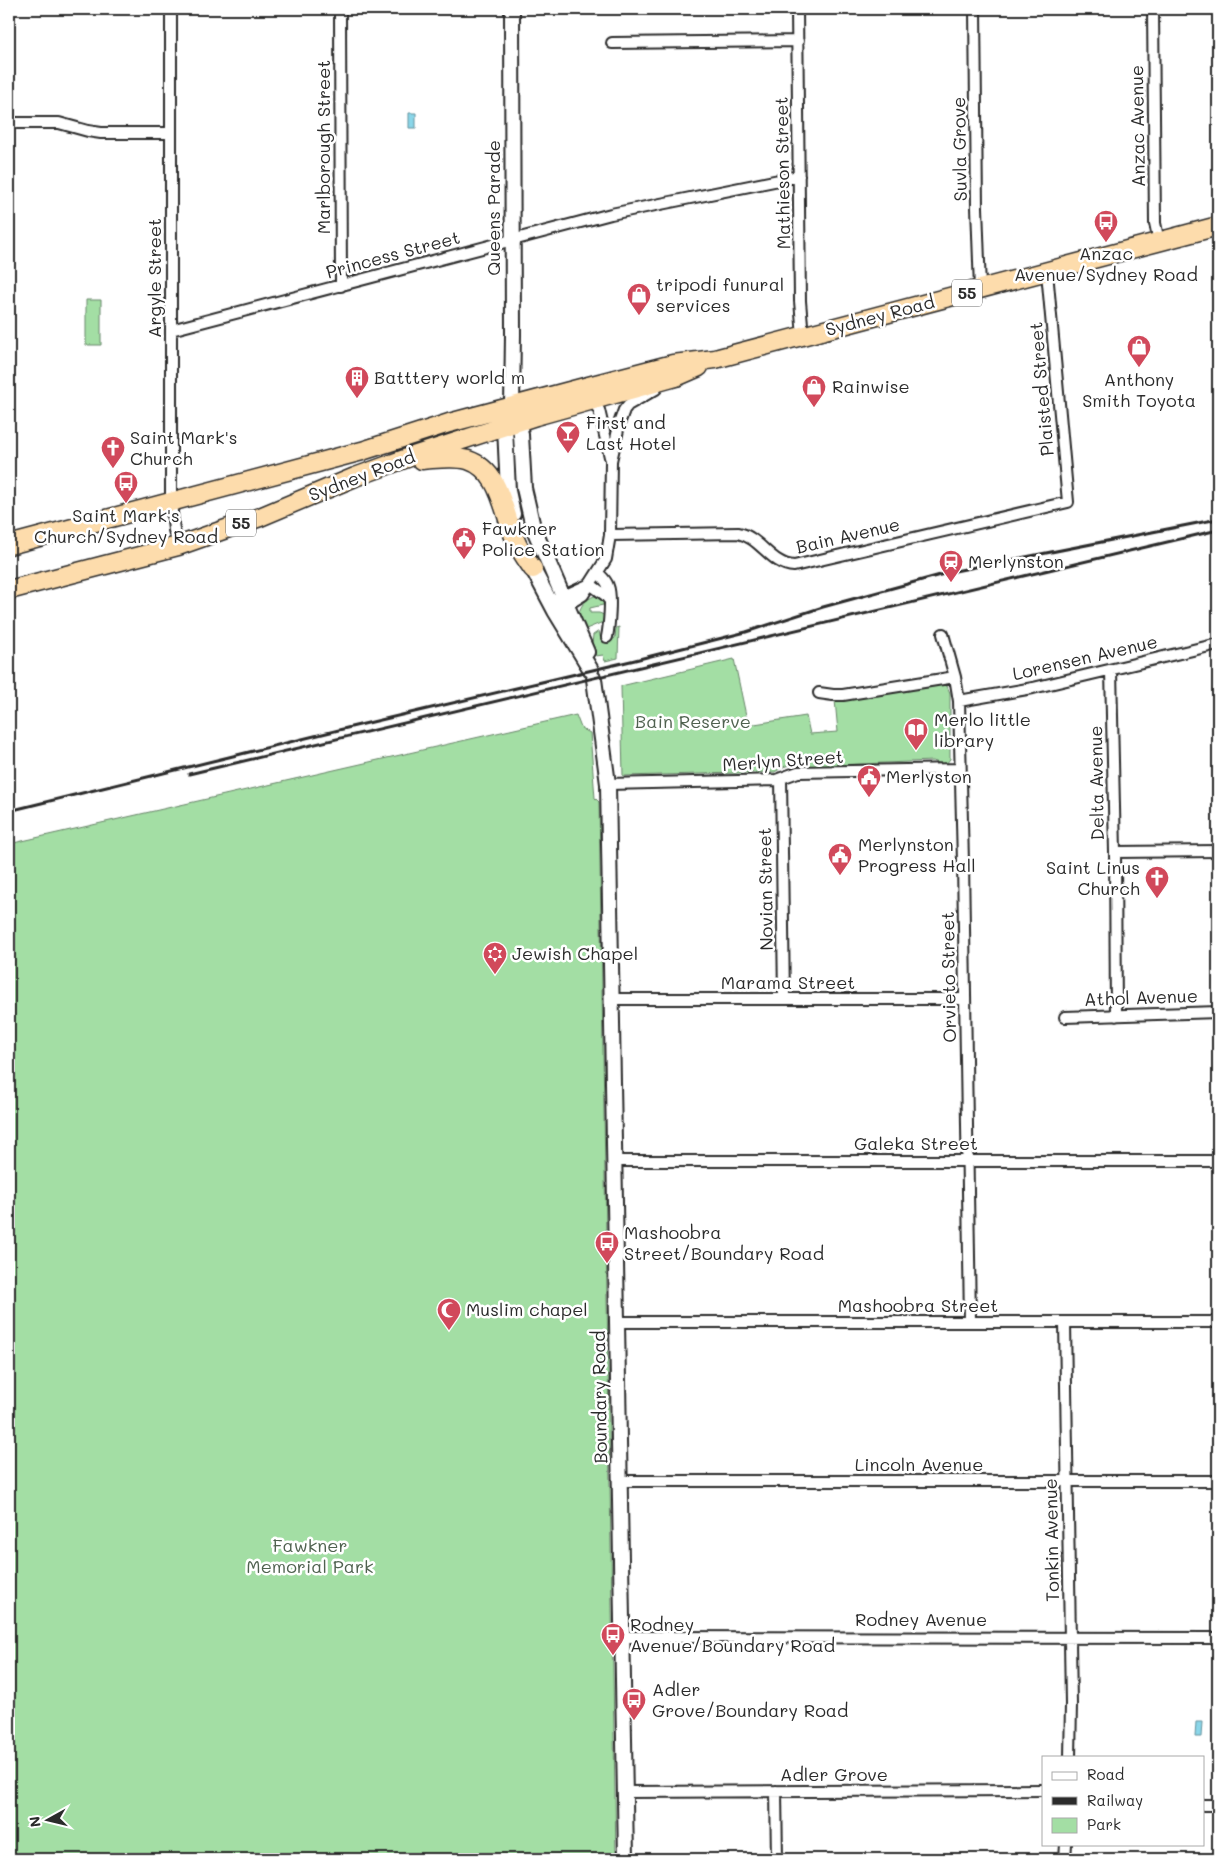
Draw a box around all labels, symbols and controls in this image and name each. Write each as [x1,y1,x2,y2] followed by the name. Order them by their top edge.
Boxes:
[311,60,335,234] street label: Marlborough Street
[1124,65,1150,187] street label: Anzac Avenue
[769,96,795,250] street label: Mathieson Street
[946,96,972,202] street label: Suvla Grove
[481,140,505,276] street label: Queens Parade
[1093,209,1119,243] bus stop icon: Anzac Avenue/Sydney Road
[142,218,166,338] street label: Argyle Street
[323,225,462,283] street label: Princess Street
[1014,241,1198,286] place label: Anzac Avenue/Sydney Road
[656,272,784,317] place label: tripodi funural services
[952,280,982,306] road number: 55
[626,282,652,316] shop icon: tripodi funural services
[823,289,937,341] street label: Sydney Road
[1023,321,1059,457] street label: Plaisted Street
[1126,334,1152,368] shop icon: Anthony Smith Toyota
[344,365,370,399] building icon: Batttery world m
[374,365,525,389] place label: Batttery world m
[1082,367,1196,412] place label: Anthony Smith Toyota
[801,374,827,408] shop icon: Rainwise
[832,374,910,398] place label: Rainwise
[586,410,676,455] place label: First and Last Hotel
[555,420,581,454] bar icon: First and Last Hotel
[130,425,237,470] place label: Saint Mark's Church
[100,435,126,469] church icon: Saint Mark's Church
[305,444,418,506] street label: Sydney Road
[113,470,139,504] bus stop icon: Saint Mark's Church/Sydney Road
[34,503,218,548] place label: Saint Mark's Church/Sydney Road
[226,509,256,536] road number: 55
[793,511,902,559] street label: Bain Avenue
[482,516,605,561] place label: Fawkner Police Station
[451,526,477,560] public building icon: Fawkner Police Station
[938,549,964,583] station icon: Merlynston
[968,549,1064,573] place label: Merlynston
[1010,629,1160,685] street label: Lorensen Avenue
[934,707,1031,752] place label: Merlo little library
[635,709,751,733] park label: Bain Reserve
[903,717,929,751] library icon: Merlo little library
[1083,725,1109,841] street label: Delta Avenue
[722,744,844,776] street label: Merlyn Street
[856,764,882,798] public building icon: Merlyston
[886,764,972,788] place label: Merlyston
[752,827,778,951] street label: Novian Street
[858,832,976,877] place label: Merlynston Progress Hall
[827,842,853,876] public building icon: Merlynston Progress Hall
[1046,855,1140,900] place label: Saint Linus Church
[1144,865,1170,899] church icon: Saint Linus Church
[935,911,961,1043] street label: Orvieto Street
[482,941,508,975] synagogue icon: Jewish Chapel
[512,941,638,965] place label: Jewish Chapel
[721,970,855,994] street label: Marama Street
[1084,983,1198,1011] street label: Athol Avenue
[854,1131,978,1155] street label: Galeka Street
[624,1220,824,1265] place label: Mashoobra Street/Boundary Road
[594,1230,620,1264] bus stop icon: Mashoobra Street/Boundary Road
[838,1293,998,1317] street label: Mashoobra Street
[436,1297,462,1331] mosque icon: Muslim chapel
[466,1297,588,1321] place label: Muslim chapel
[586,1330,612,1464] street label: Boundary Road
[855,1452,983,1476] street label: Lincoln Avenue
[1038,1478,1064,1602] street label: Tonkin Avenue
[246,1533,374,1578] park label: Fawkner Memorial Park
[855,1607,987,1631] street label: Rodney Avenue
[630,1612,835,1657] place label: Rodney Avenue/Boundary Road
[600,1622,626,1656] bus stop icon: Rodney Avenue/Boundary Road
[652,1677,849,1722] place label: Adler Grove/Boundary Road
[621,1687,647,1721] bus stop icon: Adler Grove/Boundary Road
[1042,1756,1204,1846] legend
[780,1762,888,1786] street label: Adler Grove
[1087,1764,1124,1784] text: Road
[1087,1790,1143,1810] text: Railway
[22,1796,72,1846] north arrow
[1087,1814,1121,1834] text: Park
[24,1815,45,1828] text: N

